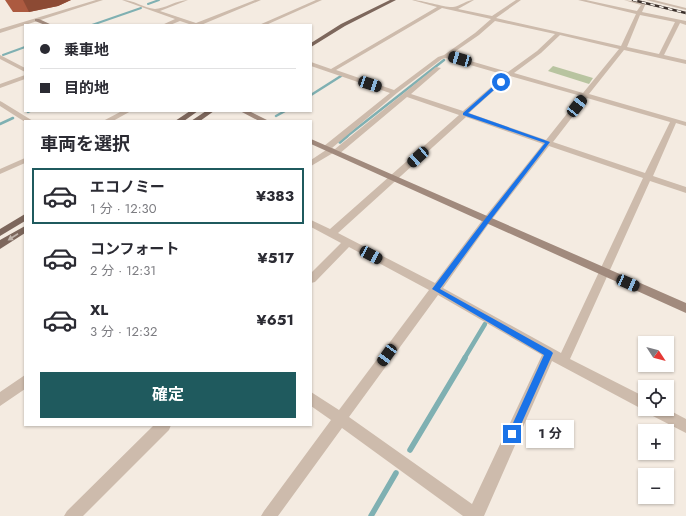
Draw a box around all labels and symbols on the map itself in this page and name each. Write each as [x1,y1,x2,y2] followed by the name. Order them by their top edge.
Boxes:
[447,50,473,68] car
[492,73,510,91] route start
[357,75,383,93] car
[565,93,589,119] car
[405,145,431,169] car
[7,233,18,241] one-way arrow
[358,244,384,266] car
[615,273,641,293] car
[638,336,674,372] north arrow
[375,342,399,368] car
[526,420,574,448] callout: 1 分
[503,425,521,443] route end

